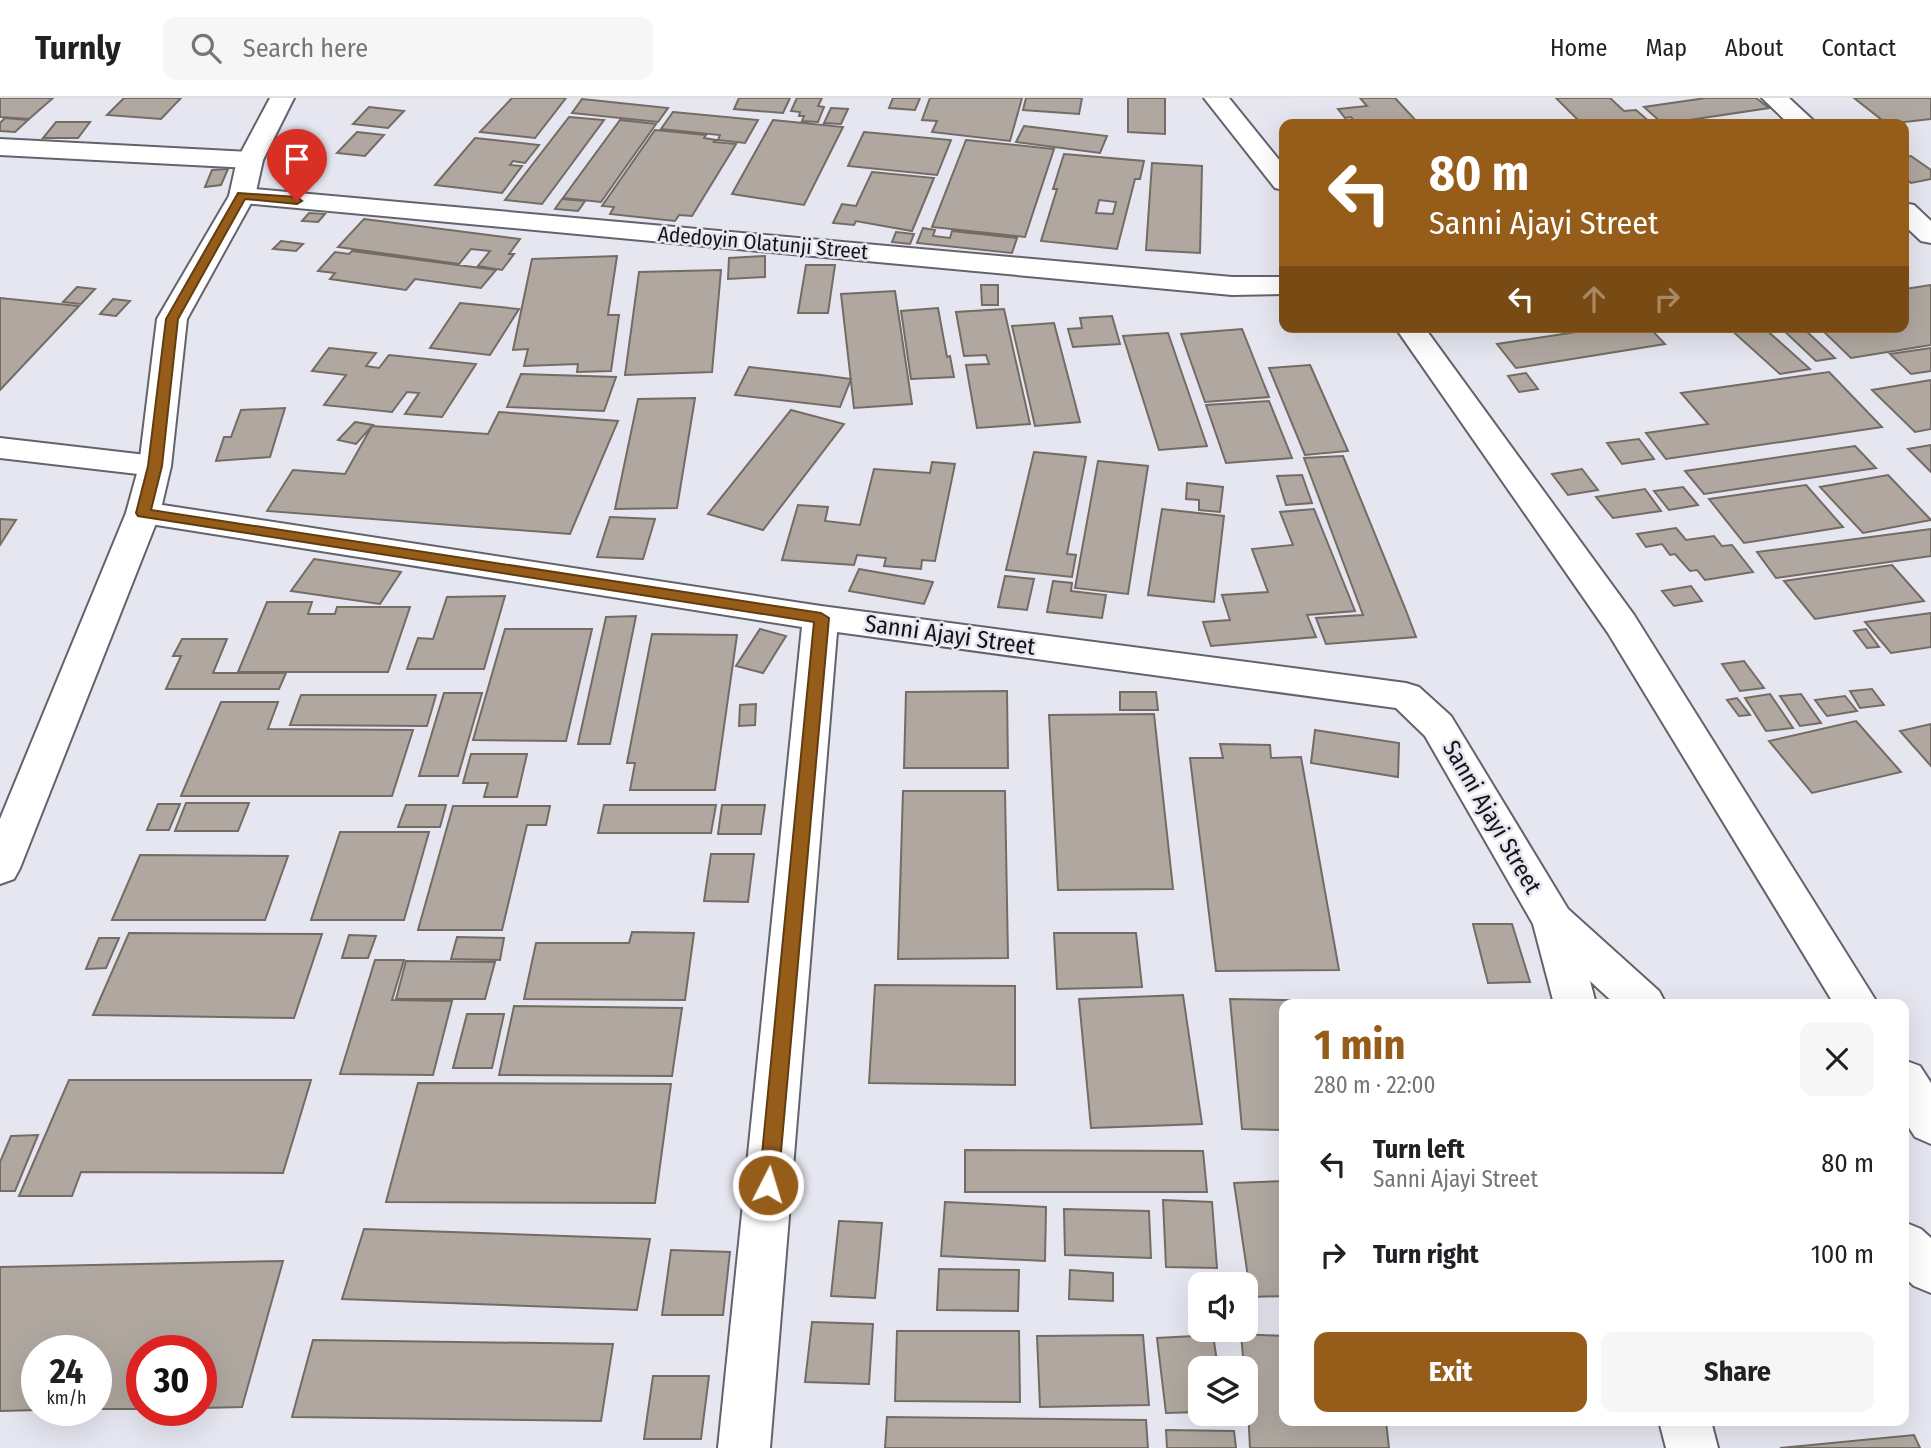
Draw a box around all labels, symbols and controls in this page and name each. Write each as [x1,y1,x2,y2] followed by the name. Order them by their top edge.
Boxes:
[163,17,653,80] search box
[35,28,121,68] text: Turnly
[187,29,225,67] icon: search
[243,33,368,64] text: Search here
[1550,34,1607,62] text: Home
[1645,34,1687,62] text: Map
[1725,34,1783,62] text: About
[1821,34,1896,62] text: Contact
[267,129,327,201] pin
[278,140,316,178] icon: arrive
[1429,144,1529,203] text: 80 m
[1314,147,1405,238] icon: left
[1429,204,1659,242] text: Sanni Ajayi Street
[657,221,869,265] street label: Adedoyin Olatunji Street
[1502,280,1540,318] icon: left
[1575,280,1613,318] icon: ahead
[1648,280,1686,318] icon: right
[863,609,1037,661] street label: Sanni Ajayi Street
[1437,735,1547,899] street label: Sanni Ajayi Street
[1314,1020,1405,1070] text: 1 min
[1800,1022,1874,1096] button: close
[1314,1071,1436,1099] text: 280 m · 22:00
[1373,1134,1465,1165] text: Turn left
[1314,1145,1352,1183] icon: left
[731,1148,805,1222] position arrow
[1821,1148,1874,1179] text: 80 m
[1373,1165,1538,1193] text: Sanni Ajayi Street
[1314,1236,1352,1274] icon: right
[1373,1239,1479,1270] text: Turn right
[1811,1239,1874,1270] text: 100 m
[1188,1272,1258,1426] map controls
[1188,1272,1258,1342] button: sound
[1314,1332,1587,1412] button: Exit
[1601,1332,1874,1412] button: Share
[126,1335,217,1426] speed limit sign: 30
[50,1350,83,1392] text: 24
[1188,1356,1258,1426] button: layers
[46,1387,87,1409] text: km/h

